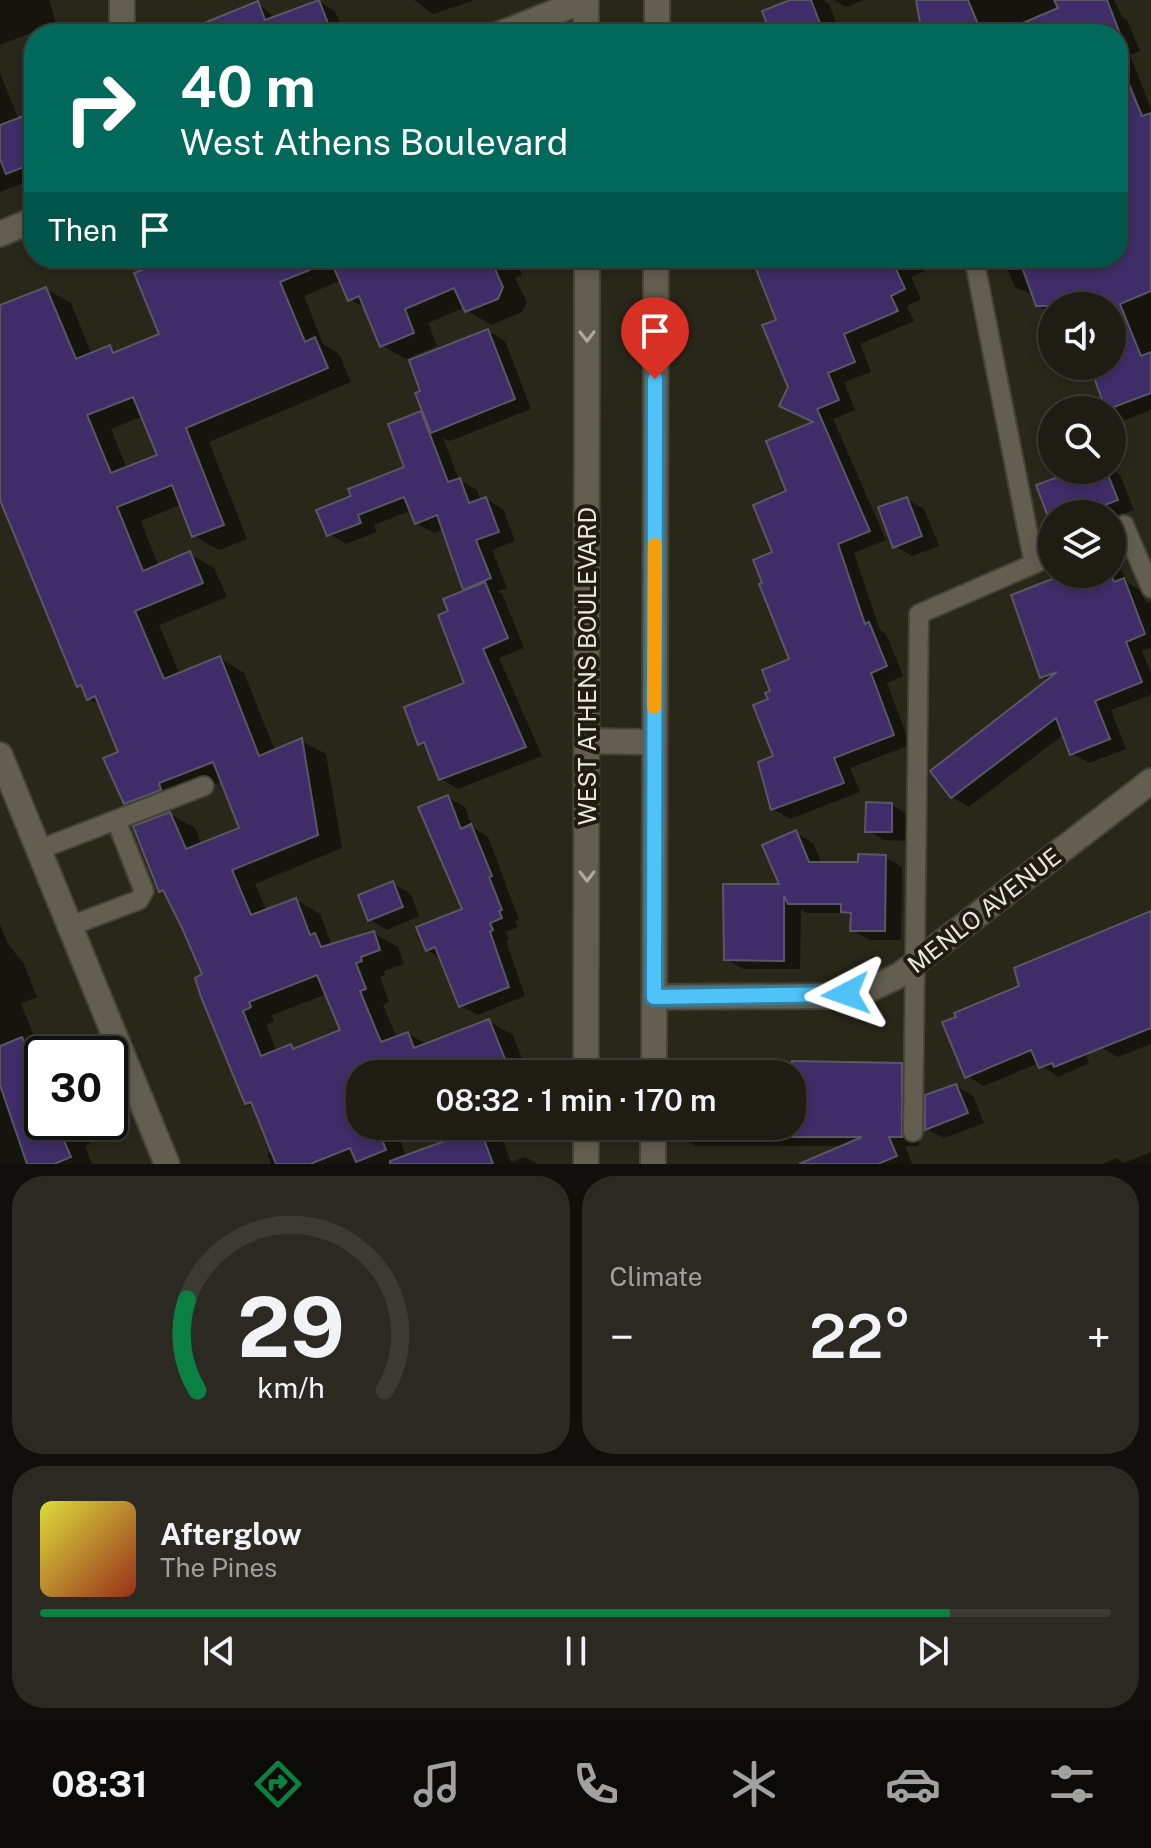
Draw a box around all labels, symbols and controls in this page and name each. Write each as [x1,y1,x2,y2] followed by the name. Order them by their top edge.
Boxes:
[180,54,316,120] text: 40 m
[48,56,152,160] icon: right
[180,121,568,163] text: West Athens Boulevard
[133,208,177,252] icon: arrive
[48,212,117,248] text: Then
[1038,292,1126,588] map controls
[1038,292,1126,380] button: sound
[621,297,689,379] pin
[633,309,677,353] icon: arrive
[578,330,596,343] one-way arrow
[1038,396,1126,484] button: search
[1038,500,1126,588] button: layers
[573,507,601,825] street label: WEST ATHENS BOULEVARD
[902,842,1066,978] street label: MENLO AVENUE
[578,870,596,883] one-way arrow
[804,952,888,1036] position arrow
[24,1036,128,1140] speed limit sign: 30
[436,1082,716,1118] text: 08:32 · 1 min · 170 m
[610,1261,703,1292] text: Climate
[237,1278,345,1376] text: 29
[809,1301,911,1372] text: 22°
[610,1311,634,1363] text: −
[1087,1311,1111,1363] text: +
[257,1371,324,1404] text: km/h
[160,1516,302,1552] text: Afterglow
[160,1552,277,1583] text: The Pines
[197,1629,241,1673] icon: previous
[554,1629,598,1673] icon: pause
[911,1629,955,1673] icon: next
[250,1756,306,1812] icon: directions
[409,1756,465,1812] icon: music
[568,1756,624,1812] icon: phone
[726,1756,782,1812] icon: climate
[885,1756,941,1812] icon: car
[1044,1756,1100,1812] icon: filters
[51,1763,148,1805] text: 08:31

